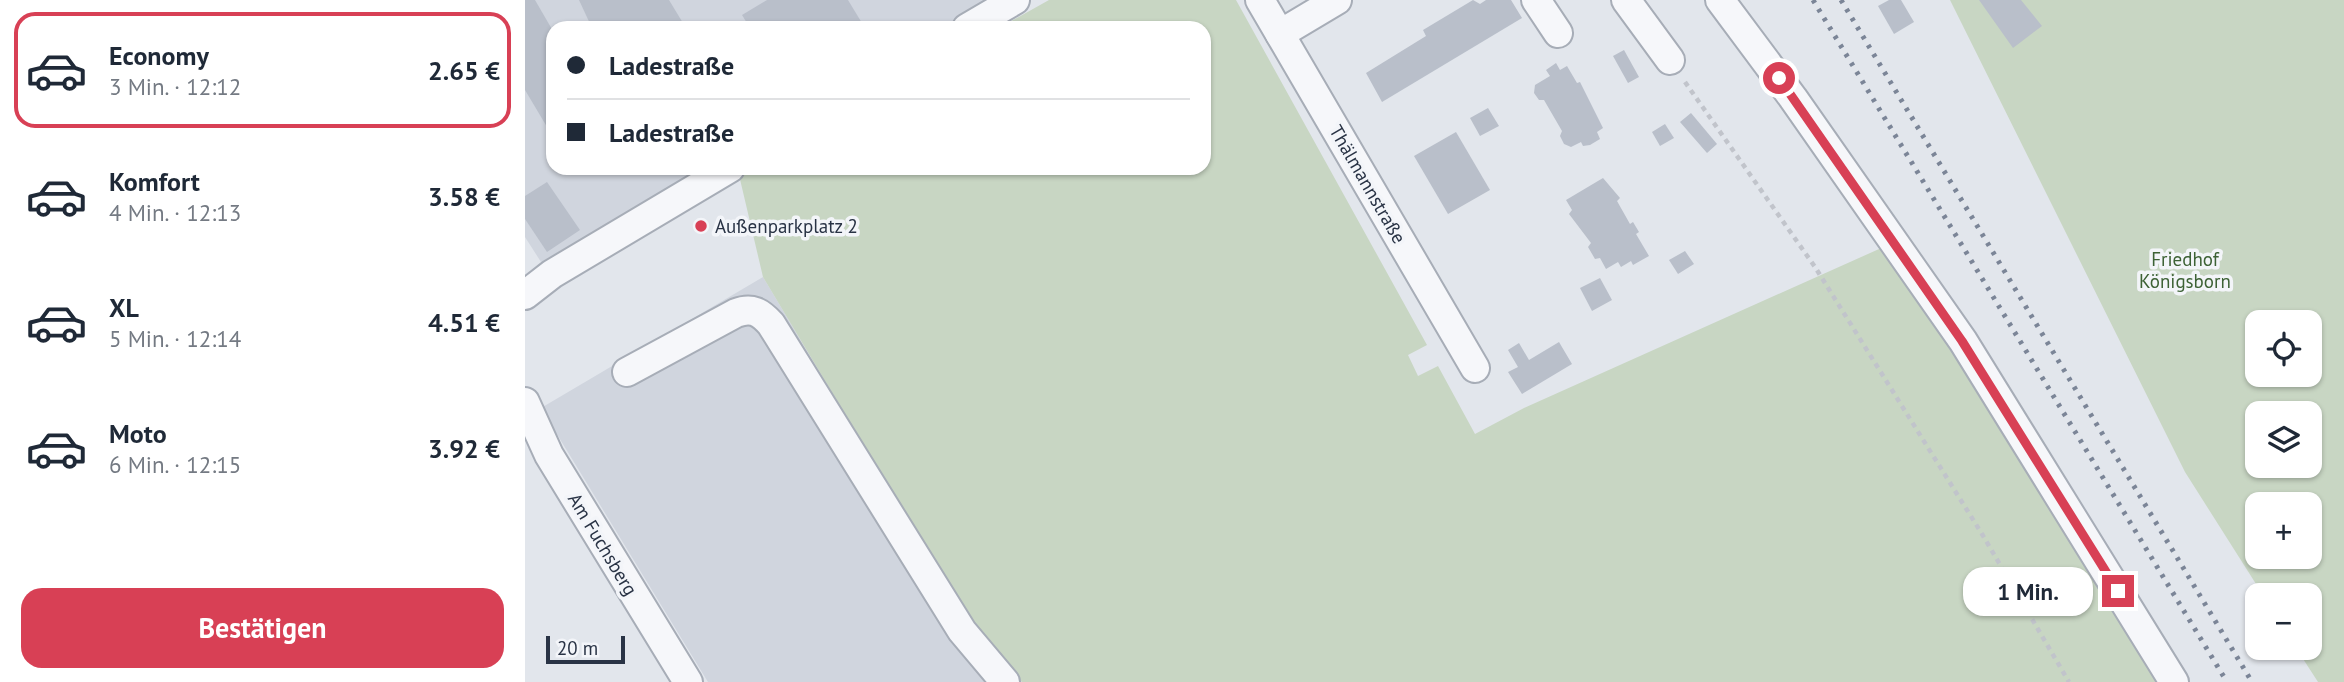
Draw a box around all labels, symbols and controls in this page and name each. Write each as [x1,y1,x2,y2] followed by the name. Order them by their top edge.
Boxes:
[25,39,88,102] icon: car
[109,39,209,72] text: Economy
[609,49,734,82] text: Ladestraße
[428,54,500,87] text: 2.65 €
[1763,62,1795,94] route start
[109,72,241,101] text: 3 Min. · 12:12
[609,116,734,149] text: Ladestraße
[1324,121,1412,247] street label: Thälmannstraße
[25,165,88,228] icon: car
[109,165,200,198] text: Komfort
[428,180,500,213] text: 3.58 €
[109,198,241,227] text: 4 Min. · 12:13
[715,214,858,238] place label: Außenparkplatz 2
[693,218,709,234] marker: Außenparkplatz 2
[2139,247,2231,293] park label: Friedhof Königsborn
[25,291,88,354] icon: car
[109,291,139,324] text: XL
[428,306,500,339] text: 4.51 €
[2245,310,2322,660] map controls
[2245,310,2322,387] button: locate
[109,324,241,353] text: 5 Min. · 12:14
[2245,401,2322,478] button: layers
[25,417,88,480] icon: car
[109,417,167,450] text: Moto
[428,432,500,465] text: 3.92 €
[109,450,241,479] text: 6 Min. · 12:15
[563,488,643,600] street label: Am Fuchsberg
[2245,492,2322,569] button: +
[1964,566,2093,616] callout: 1 Min.
[2102,575,2134,607] route end
[1997,577,2059,606] text: 1 Min.
[2245,583,2322,660] button: −
[21,588,504,668] button: Bestätigen
[546,633,625,665] scale bar
[557,636,598,660] text: 20 m

